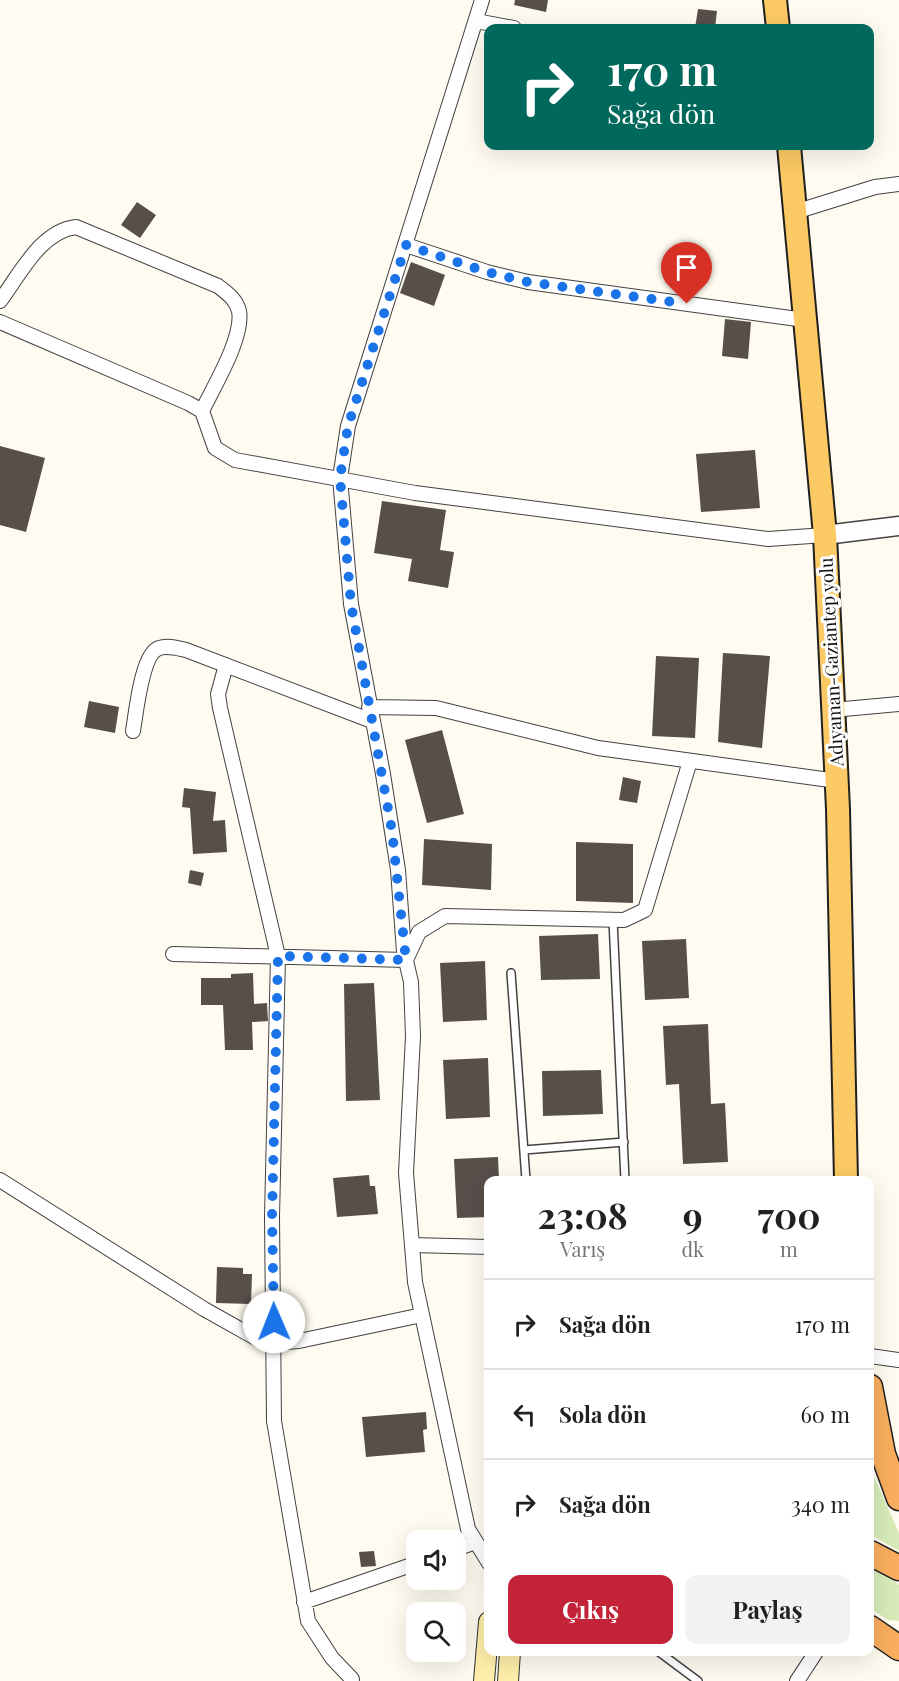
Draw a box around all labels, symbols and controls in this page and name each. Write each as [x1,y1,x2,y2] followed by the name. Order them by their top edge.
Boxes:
[607,41,717,97] text: 170 m
[508,48,586,126] icon: right
[607,95,715,131] text: Sağa dön
[661,242,712,304] pin
[670,251,703,284] icon: arrive
[814,557,848,768] street label: Adıyaman-Gaziantep yolu
[538,1190,628,1238] text: 23:08
[683,1190,703,1238] text: 9
[758,1190,820,1238] text: 700
[560,1235,605,1262] text: Varış
[681,1235,704,1262] text: dk
[780,1235,798,1262] text: m
[242,1290,306,1354] position arrow
[508,1308,541,1341] icon: right
[559,1309,651,1339] text: Sağa dön
[795,1309,850,1339] text: 170 m
[508,1398,541,1431] icon: left
[559,1399,646,1429] text: Sola dön
[800,1399,850,1429] text: 60 m
[508,1488,541,1521] icon: right
[559,1489,651,1519] text: Sağa dön
[791,1489,850,1519] text: 340 m
[406,1530,466,1662] map controls
[406,1530,466,1590] button: sound
[508,1575,673,1644] button: Çıkış
[685,1575,850,1644] button: Paylaş
[406,1602,466,1662] button: search

